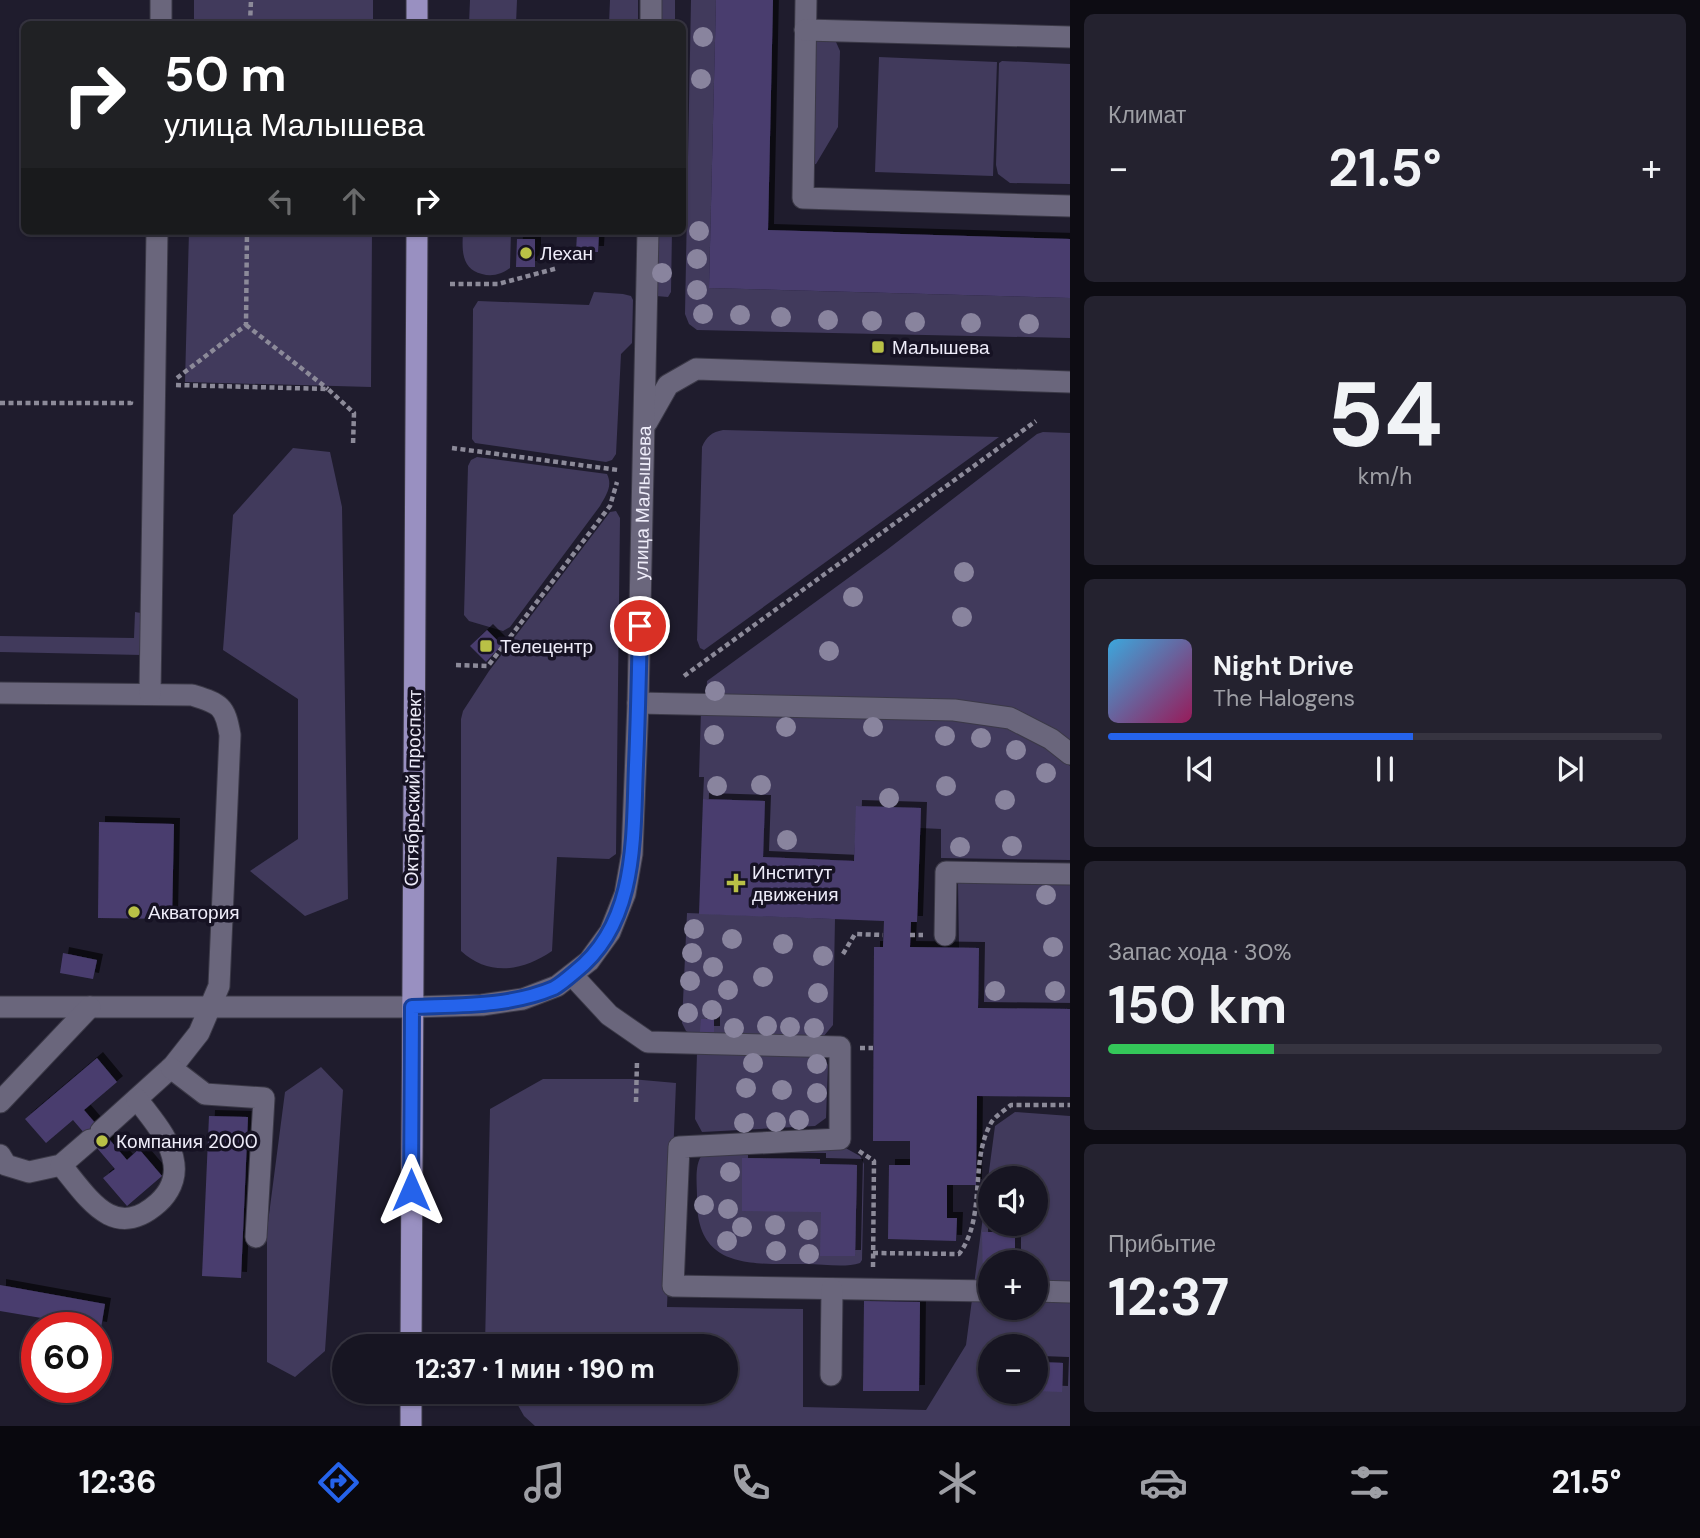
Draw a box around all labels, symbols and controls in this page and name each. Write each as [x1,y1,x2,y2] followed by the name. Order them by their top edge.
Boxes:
[164,42,287,106] text: 50 m
[49,49,140,140] icon: right
[1108,100,1186,130] text: Климат
[164,104,425,146] text: улица Малышева
[1328,134,1442,202] text: 21.5°
[1108,143,1129,193] text: −
[1641,143,1662,193] text: +
[262,182,300,220] icon: left
[335,182,373,220] icon: ahead
[408,182,446,220] icon: right
[540,241,593,266] place label: Лехан
[518,245,534,261] marker: Лехан
[892,335,990,360] place label: Малышева
[870,339,886,355] marker: Малышева
[1327,356,1443,474] text: 54
[628,425,656,581] street label: улица Малышева
[1358,461,1412,491] text: km/h
[610,596,670,656] pin
[621,607,659,645] icon: arrive
[500,634,593,659] place label: Телецентр
[478,638,494,654] marker: Телецентр
[1213,649,1354,683] text: Night Drive
[1213,683,1355,713] text: The Halogens
[399,689,427,887] street label: Октябрьский проспект
[1181,750,1219,788] icon: previous
[1366,750,1404,788] icon: pause
[1551,750,1589,788] icon: next
[752,860,838,907] place label: Институт движения
[726,873,746,893] marker: Институт движения
[148,900,240,925] place label: Акватория
[126,904,142,920] marker: Акватория
[1108,937,1291,967] text: Запас хода · 30%
[1108,971,1287,1039] text: 150 km
[116,1129,258,1154] place label: Компания 2000
[94,1133,110,1149] marker: Компания 2000
[374,1153,448,1227] position arrow
[978,1166,1048,1404] map controls
[978,1166,1048,1236] button: sound
[1108,1229,1216,1259] text: Прибытие
[978,1250,1048,1320] button: +
[1108,1263,1229,1331] text: 12:37
[21,1312,112,1403] speed limit sign: 60
[978,1334,1048,1404] button: −
[415,1352,655,1386] text: 12:37 · 1 мин · 190 m
[314,1458,363,1507] icon: directions
[520,1458,569,1507] icon: music
[726,1458,775,1507] icon: phone
[933,1458,982,1507] icon: climate
[1139,1458,1188,1507] icon: car
[1345,1458,1394,1507] icon: filters
[79,1461,156,1503] text: 12:36
[1552,1461,1621,1503] text: 21.5°

